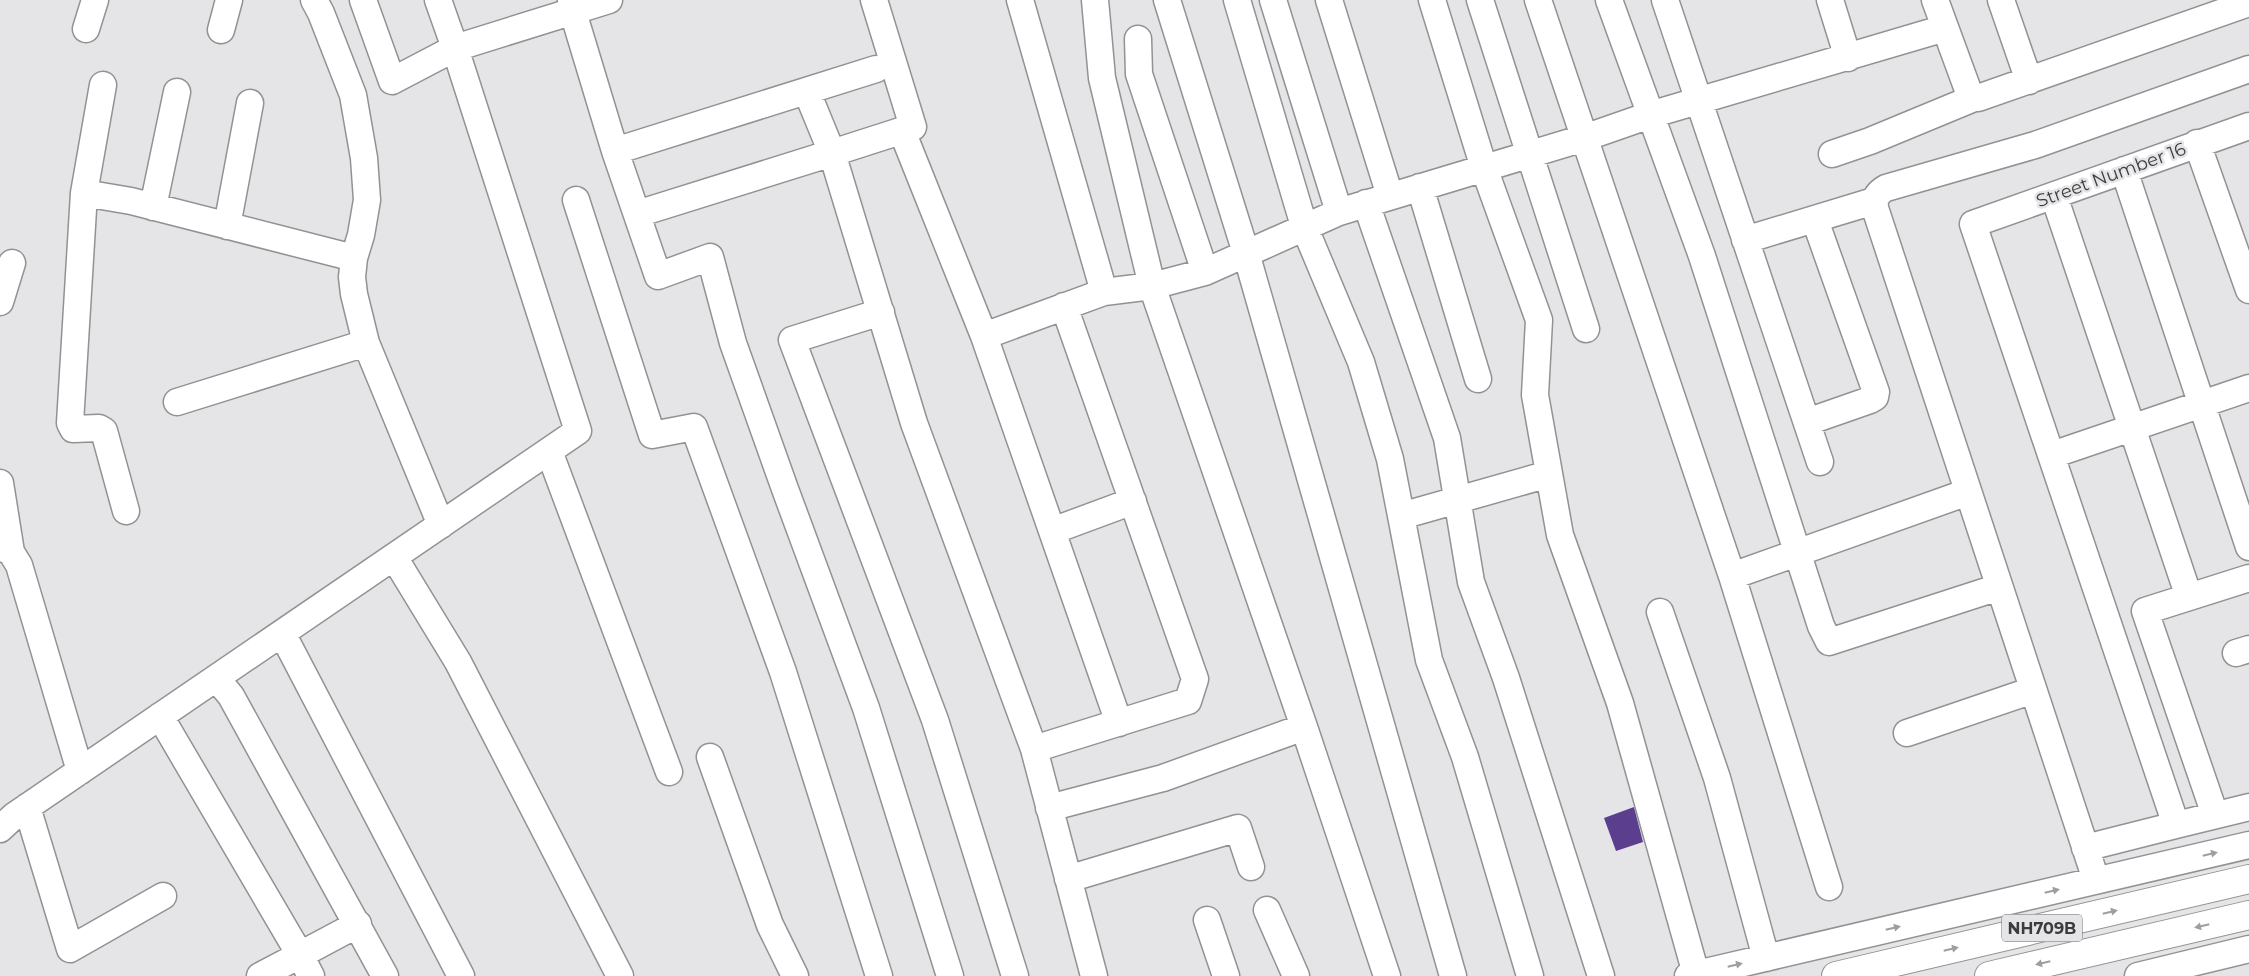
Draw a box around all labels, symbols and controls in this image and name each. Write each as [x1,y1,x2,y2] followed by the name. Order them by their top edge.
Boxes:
[2033,138,2189,212] street label: Street Number 16
[2202,850,2217,858] one-way arrow
[2044,887,2059,895] one-way arrow
[2102,908,2117,916] one-way arrow
[2002,914,2082,941] road number: NH709B
[2194,922,2209,930] one-way arrow
[1886,924,1901,932] one-way arrow
[1944,945,1959,953] one-way arrow
[2036,959,2051,967] one-way arrow
[1728,961,1743,969] one-way arrow

